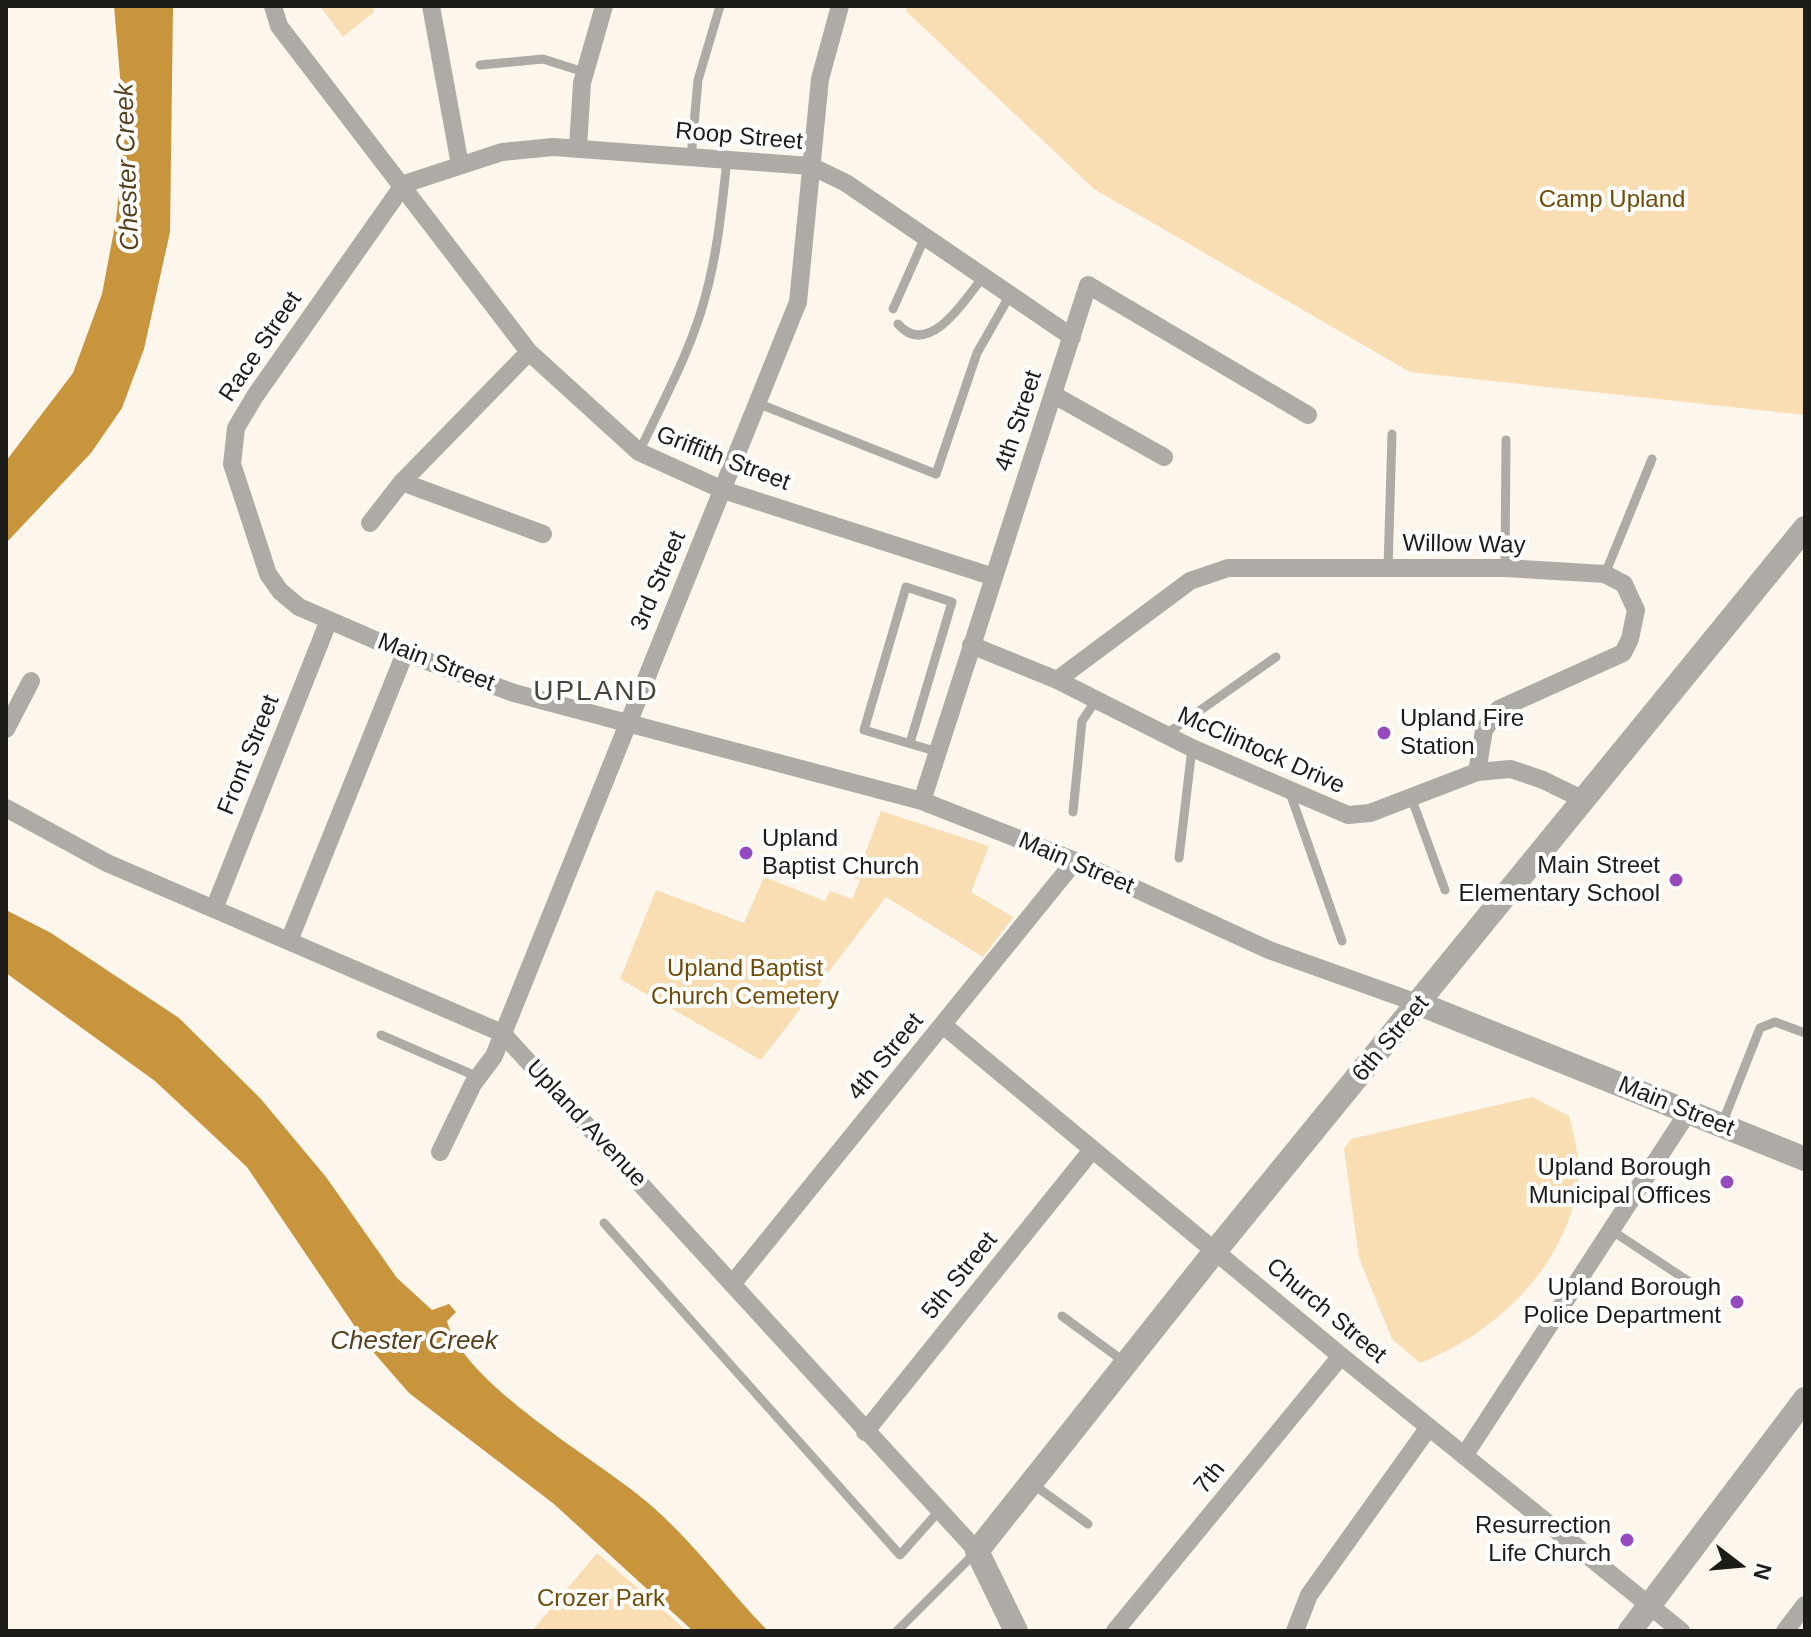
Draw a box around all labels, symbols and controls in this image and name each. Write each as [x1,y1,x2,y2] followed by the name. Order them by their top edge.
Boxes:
[109,83,147,251] water label: Chester Creek
[674,117,804,157] street label: Roop Street
[1539,186,1685,214] park label: Camp Upland
[214,286,308,408] street label: Race Street
[989,367,1049,475] street label: 4th Street
[652,420,794,498] street label: Griffith Street
[625,527,693,635] street label: 3rd Street
[1402,530,1526,560] street label: Willow Way
[374,628,498,698] street label: Main Street
[533,675,659,709] district label: UPLAND
[212,691,286,819] street label: Front Street
[1173,701,1349,801] street label: McClintock Drive
[1400,705,1524,761] place label: Upland Fire Station
[1375,724,1393,742] marker: Upland Fire Station
[762,825,919,881] place label: Upland Baptist Church
[1014,827,1138,901] street label: Main Street
[737,844,755,862] marker: Upland Baptist Church
[1459,852,1660,908] place label: Main Street Elementary School
[1667,871,1685,889] marker: Main Street Elementary School
[651,955,839,1011] park label: Upland Baptist Church Cemetery
[1347,990,1435,1088] street label: 6th Street
[842,1008,930,1106] street label: 4th Street
[520,1054,652,1194] street label: Upland Avenue
[1614,1071,1738,1143] street label: Main Street
[1529,1154,1711,1210] place label: Upland Borough Municipal Offices
[1718,1173,1736,1191] marker: Upland Borough Municipal Offices
[916,1227,1004,1325] street label: 5th Street
[1260,1252,1392,1370] street label: Church Street
[1524,1274,1721,1330] place label: Upland Borough Police Department
[1728,1293,1746,1311] marker: Upland Borough Police Department
[330,1326,498,1358] water label: Chester Creek
[1188,1456,1232,1500] street label: 7th
[1475,1512,1611,1568] place label: Resurrection Life Church
[1699,1525,1779,1605] north arrow
[1618,1531,1636,1549] marker: Resurrection Life Church
[1748,1561,1777,1583] text: N
[537,1585,665,1613] park label: Crozer Park

